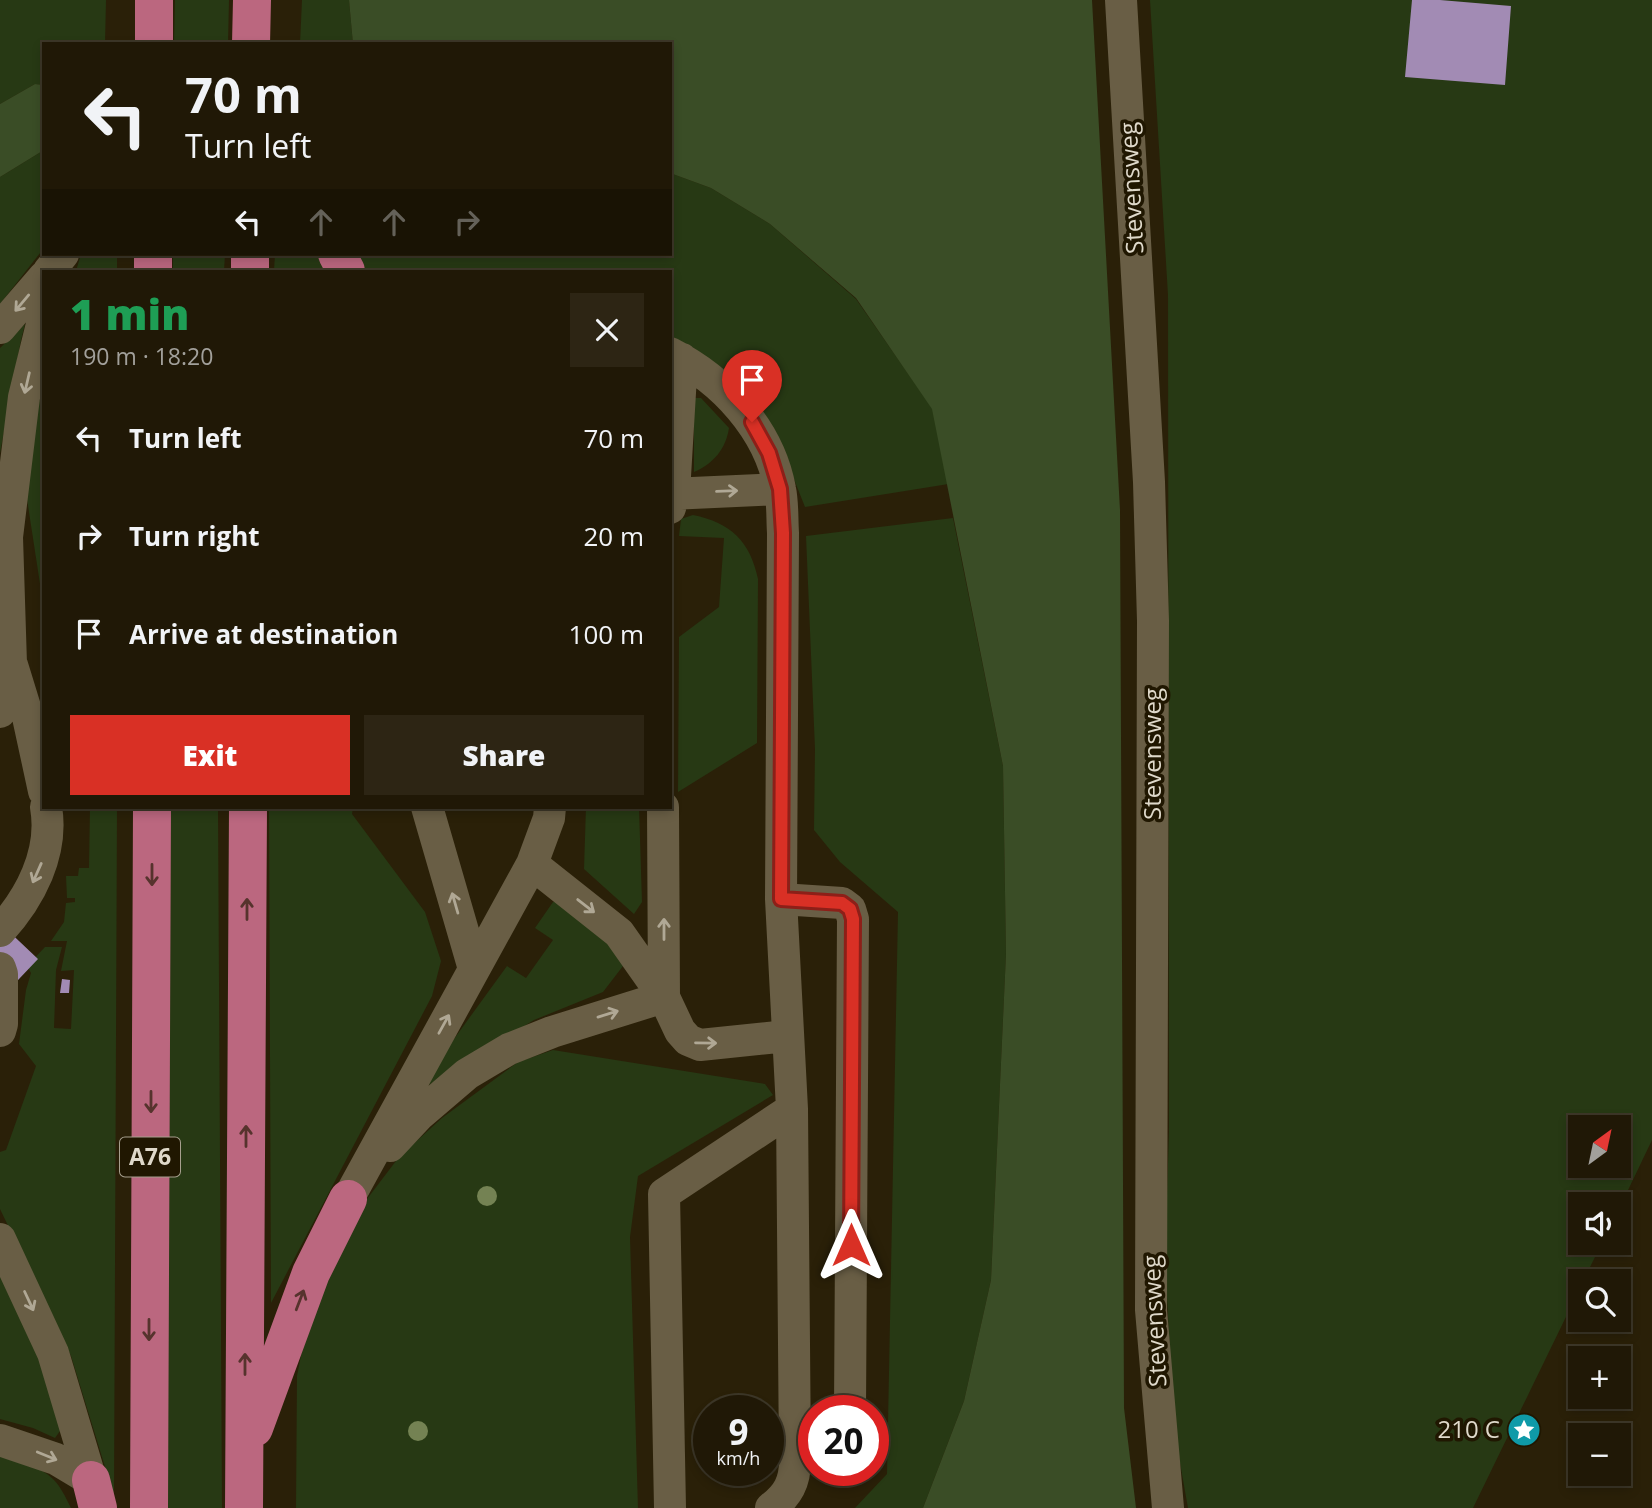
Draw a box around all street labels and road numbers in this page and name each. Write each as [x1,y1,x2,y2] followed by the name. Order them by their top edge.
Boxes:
[1111,121,1150,255] street label: Stevensweg
[1135,688,1168,820] street label: Stevensweg
[120,1138,180,1176] road number: A76
[1134,1254,1173,1388] street label: Stevensweg

